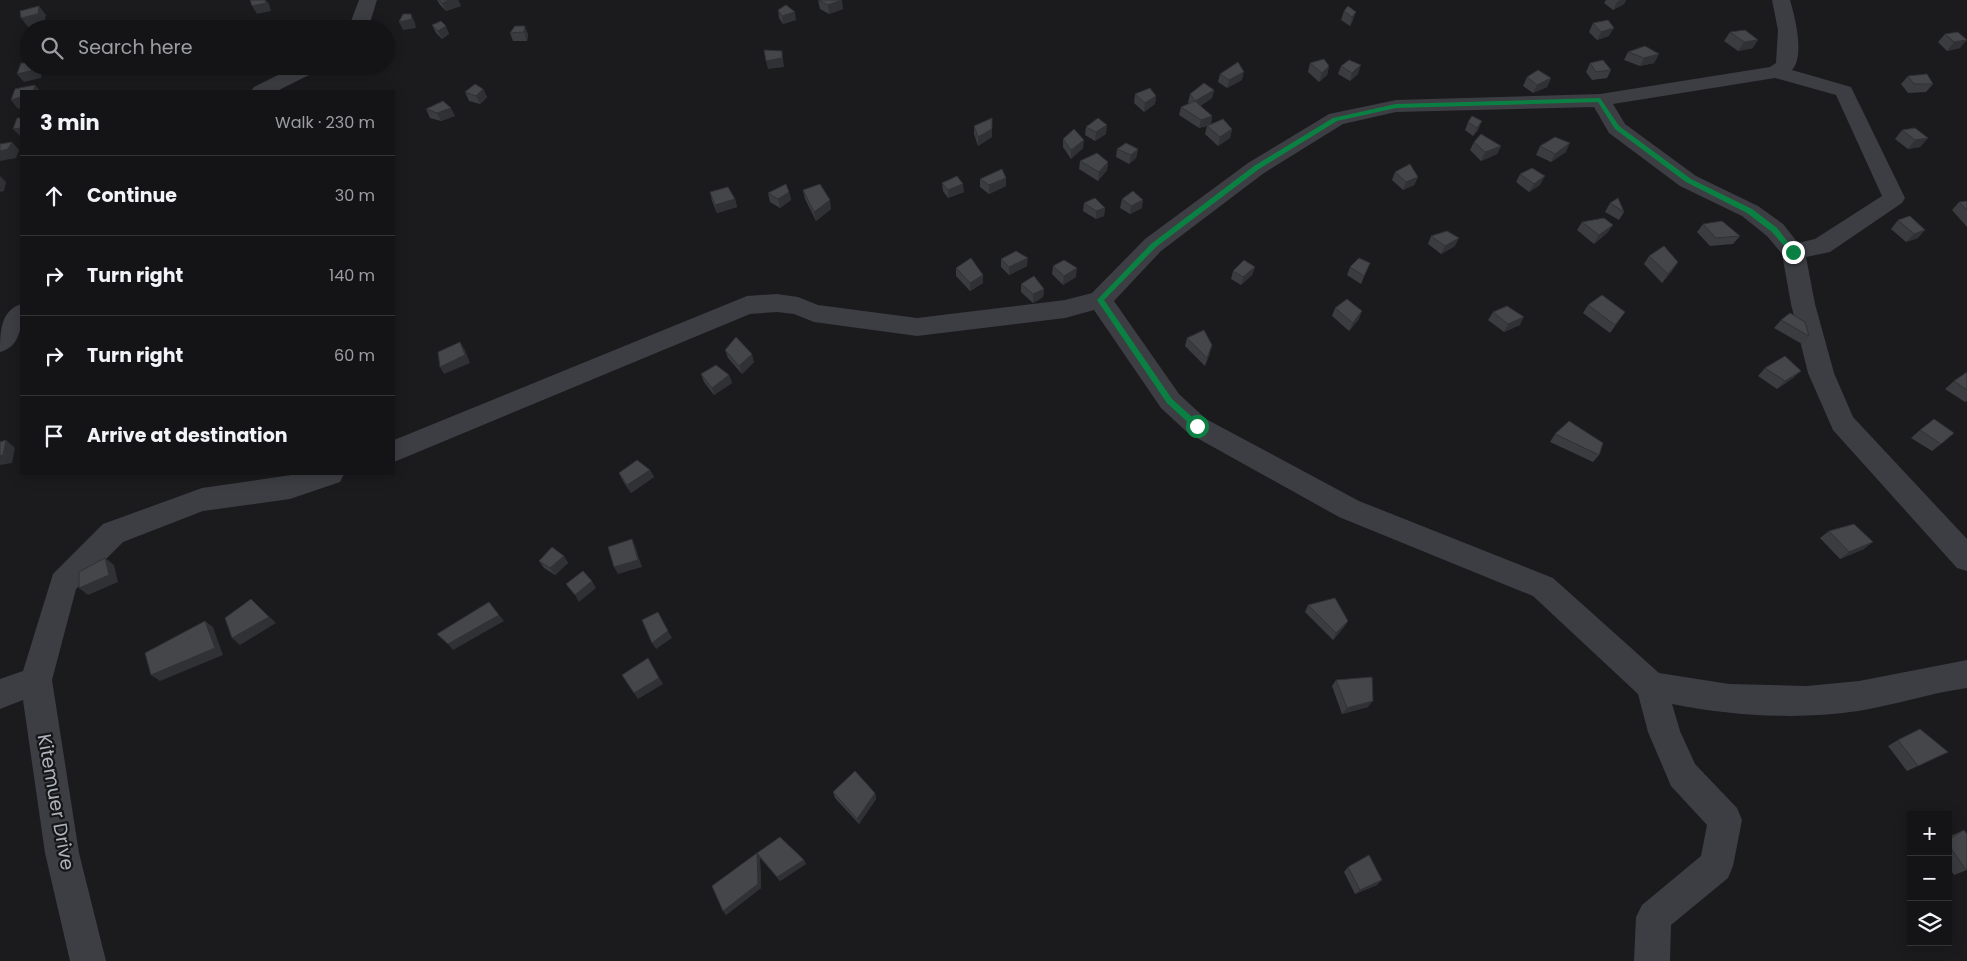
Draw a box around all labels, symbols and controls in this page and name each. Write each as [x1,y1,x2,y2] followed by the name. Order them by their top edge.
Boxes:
[20,20,395,75] search box
[38,34,66,62] icon: search
[78,34,192,61] text: Search here
[40,108,100,137] text: 3 min
[275,111,375,134] text: Walk · 230 m
[40,182,68,210] icon: ahead
[87,182,177,209] text: Continue
[335,184,375,207] text: 30 m
[1782,241,1805,264] route end
[40,262,68,290] icon: right
[87,262,183,289] text: Turn right
[329,264,375,287] text: 140 m
[40,342,68,370] icon: right
[87,342,183,369] text: Turn right
[334,344,375,367] text: 60 m
[1186,415,1209,438] route start
[40,422,68,450] icon: arrive
[87,422,288,449] text: Arrive at destination
[31,732,81,872] street label: Kitemuer Drive
[1907,811,1952,946] map controls
[1907,811,1952,856] button: +
[1907,856,1952,901] button: −
[1907,901,1952,946] button: layers

